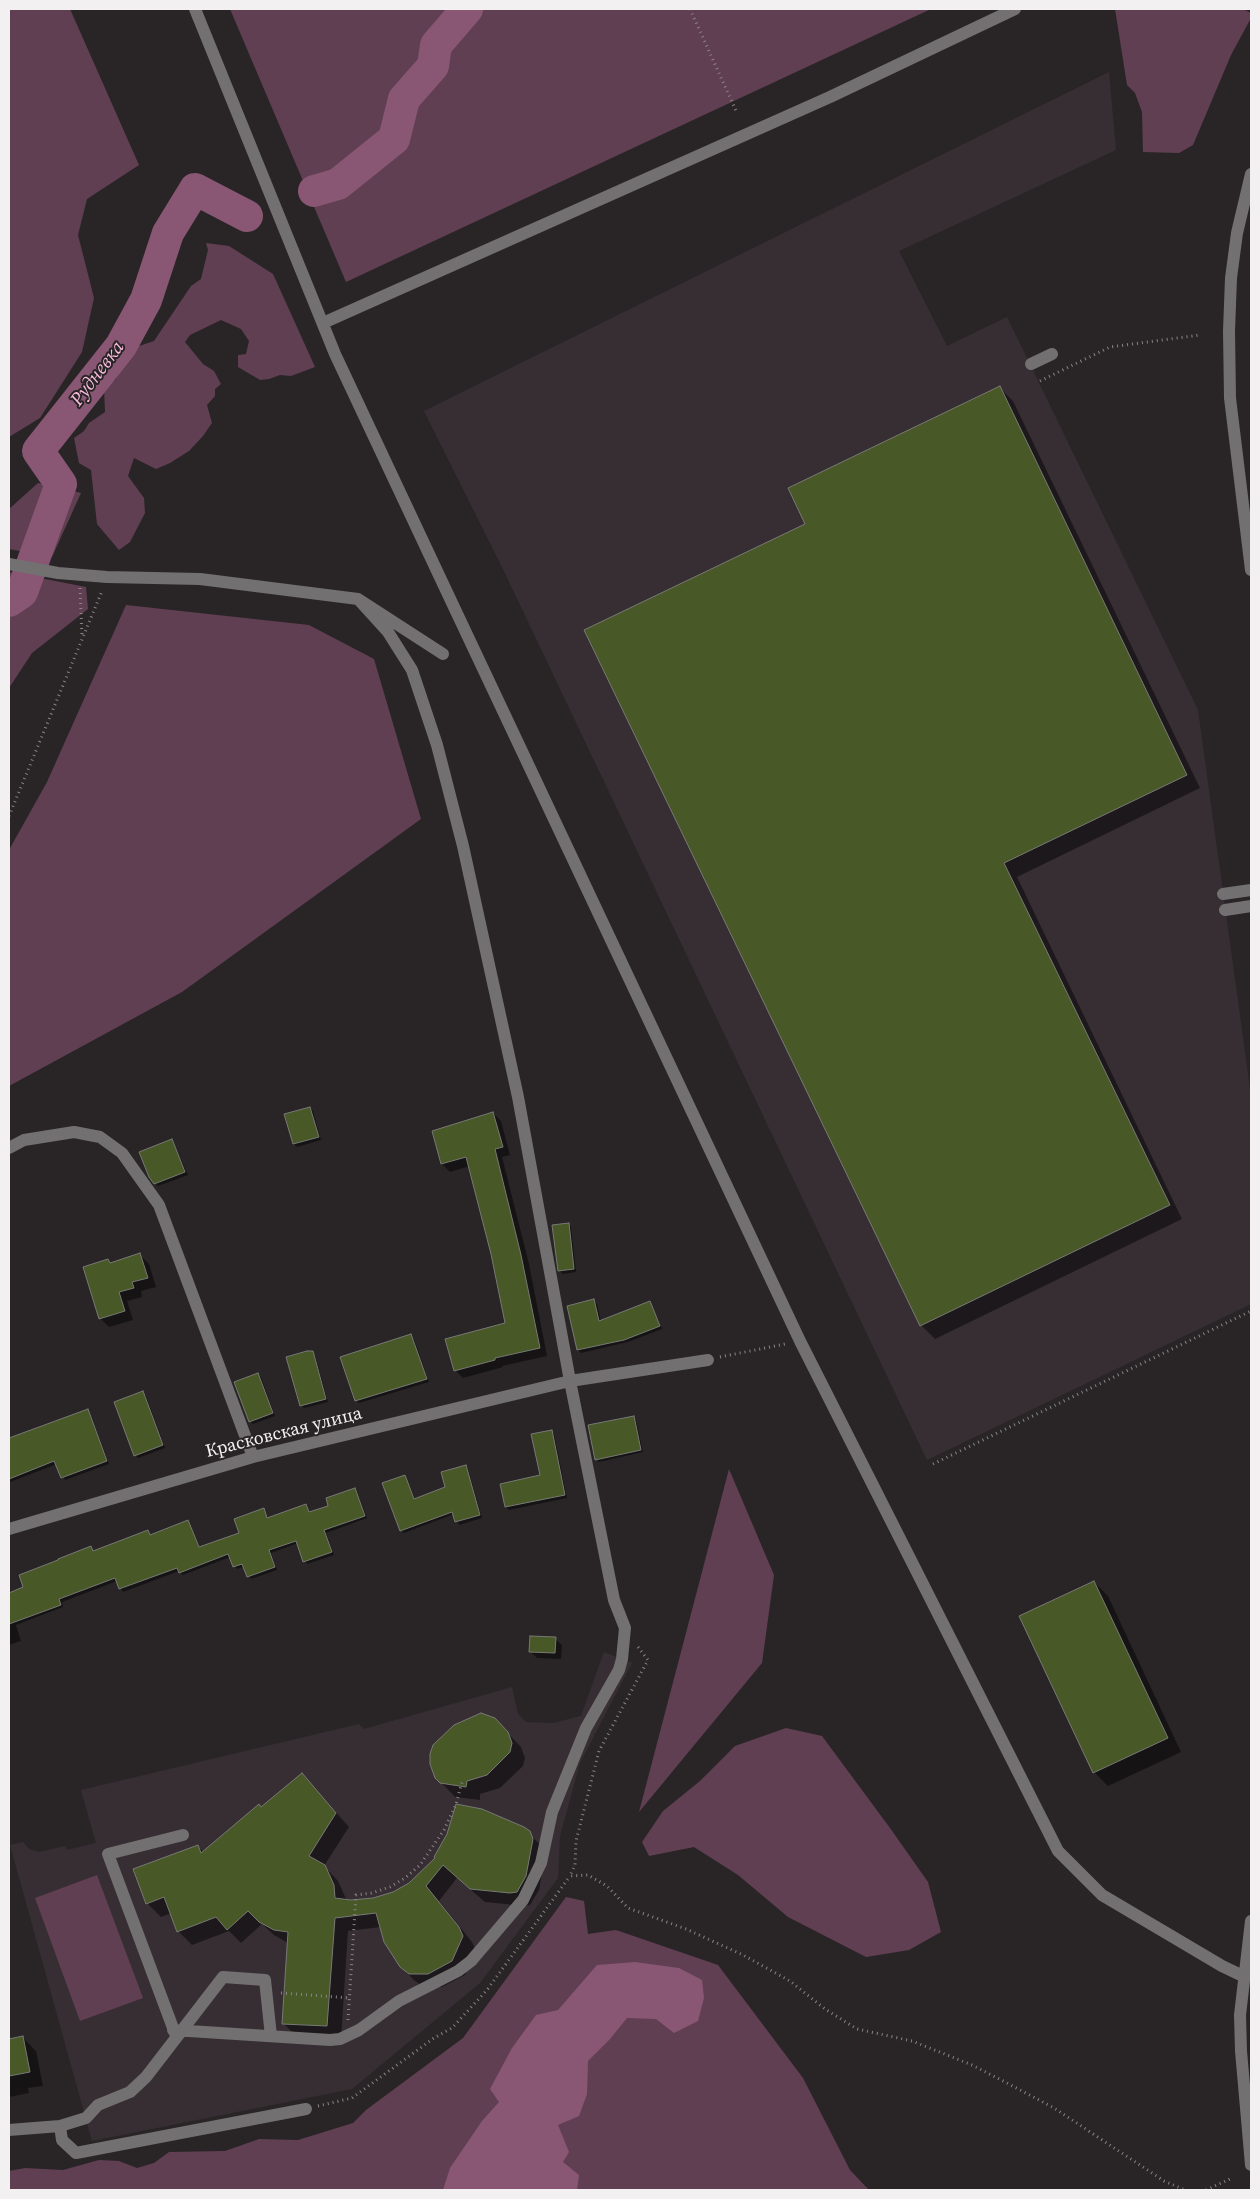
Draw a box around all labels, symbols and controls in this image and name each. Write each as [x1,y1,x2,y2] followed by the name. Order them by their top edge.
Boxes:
[66,337,130,411] water label: Рудневка
[204,1403,364,1463] street label: Красковская улица

